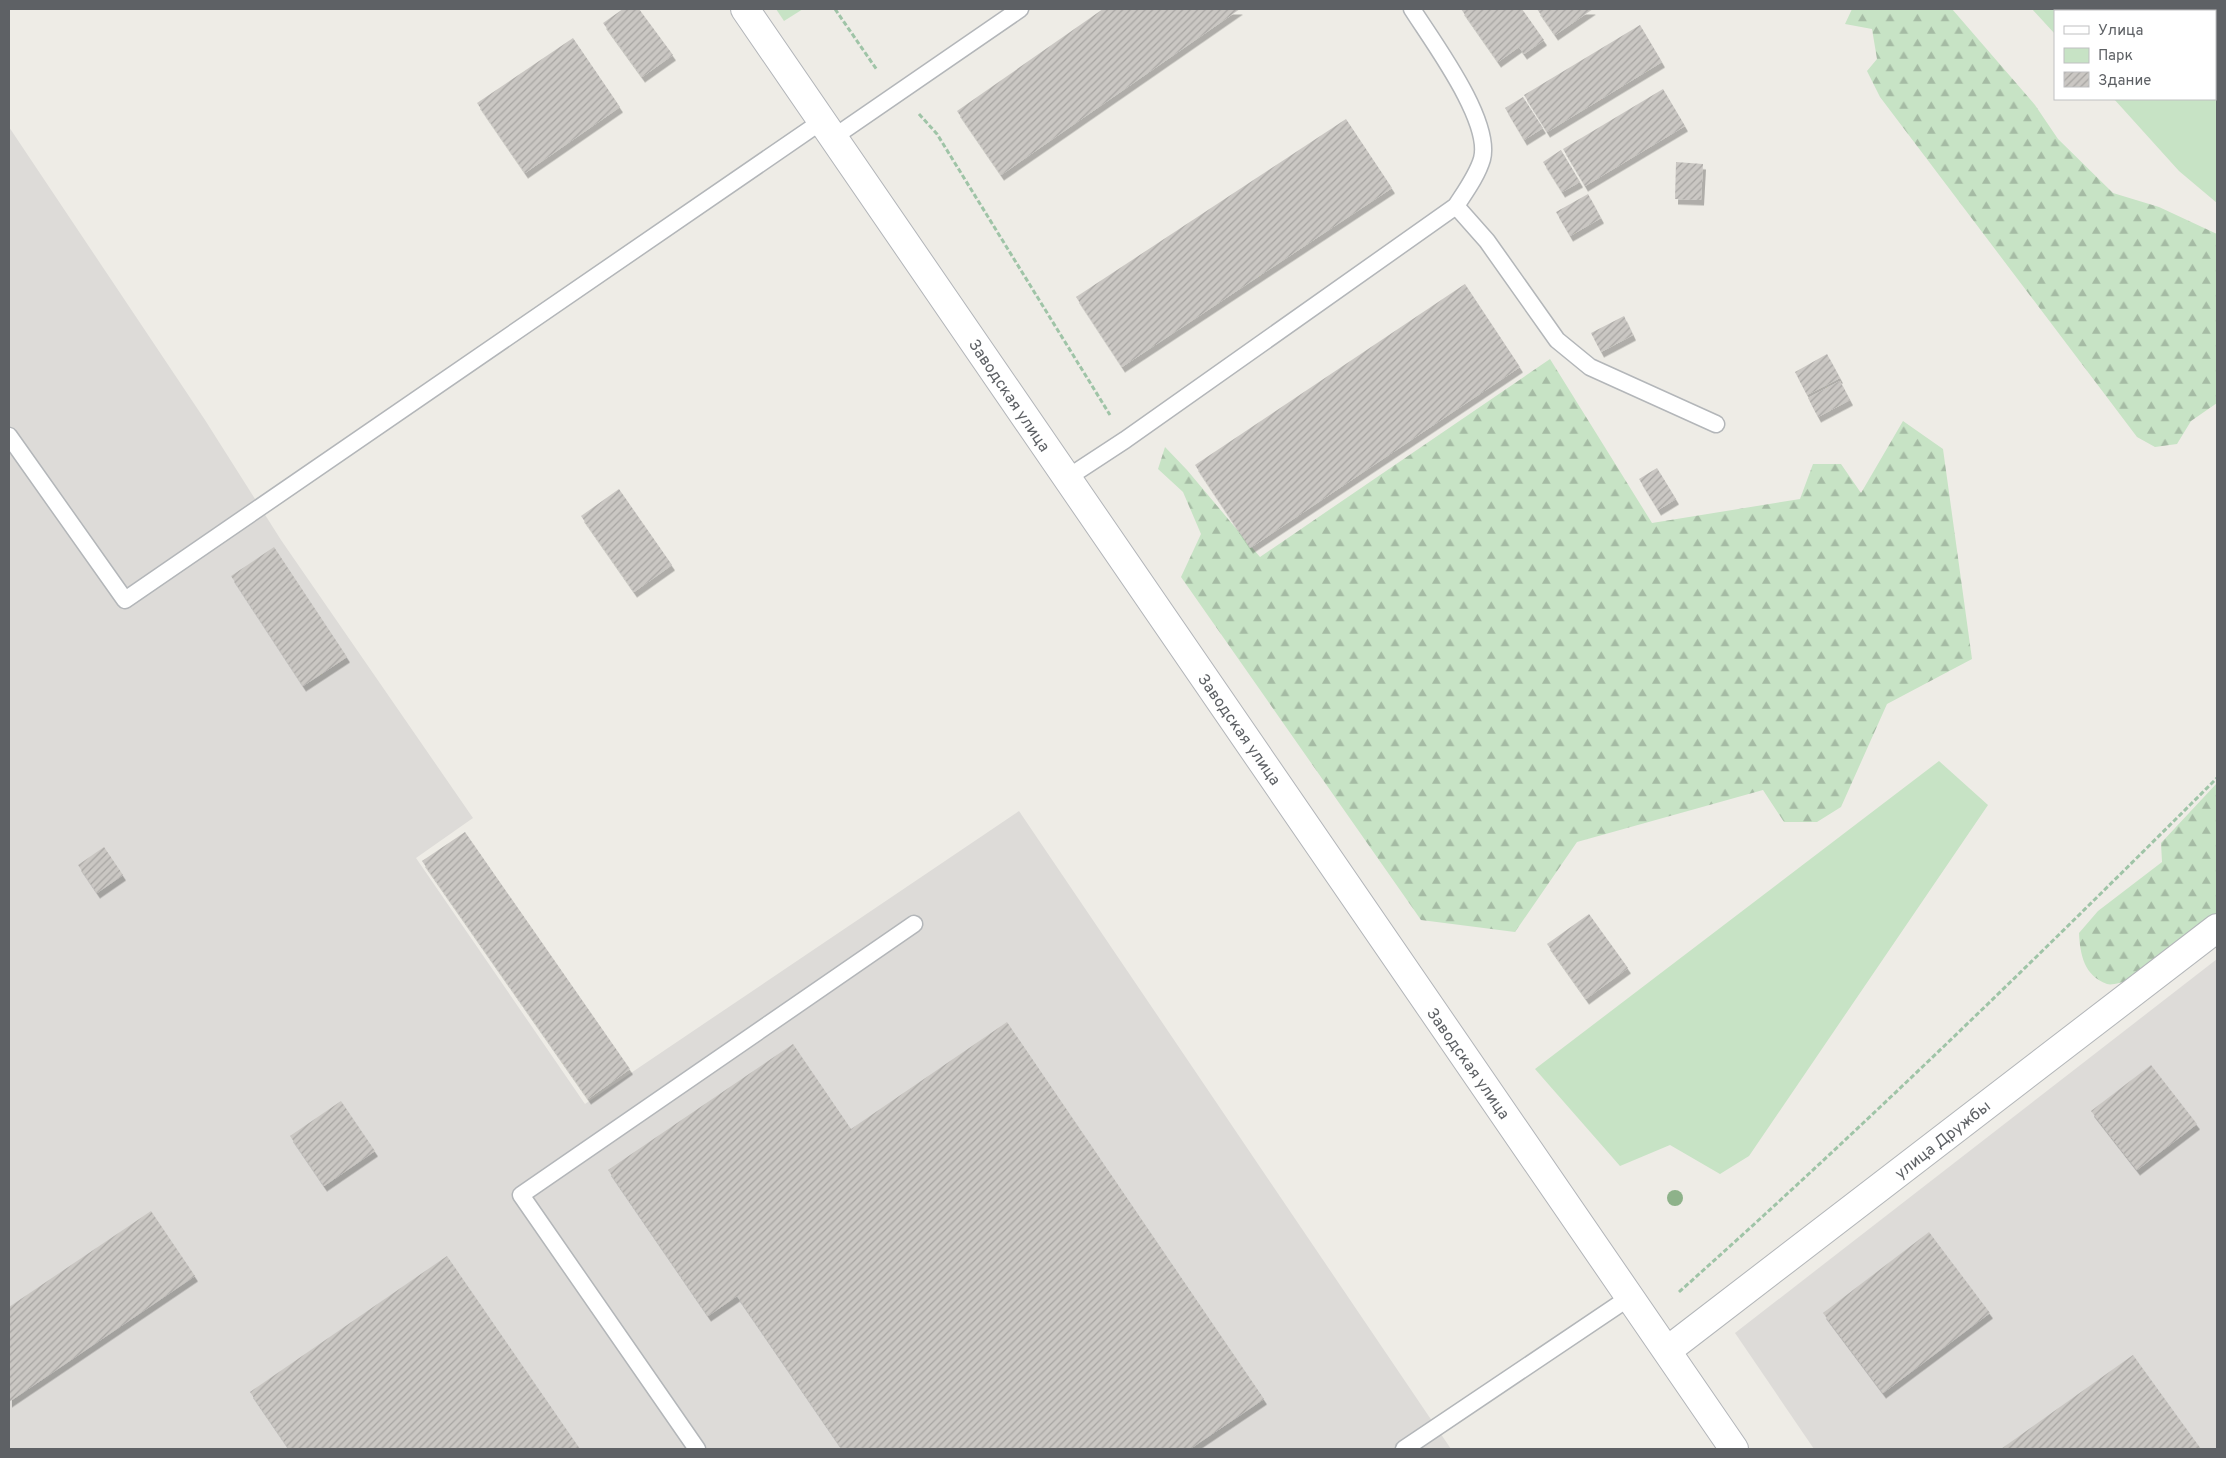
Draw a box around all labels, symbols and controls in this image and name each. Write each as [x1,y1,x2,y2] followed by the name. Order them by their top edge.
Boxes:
[2054,10,2216,100] legend
[2098,22,2143,41] text: Улица
[2098,47,2133,66] text: Парк
[2098,72,2151,91] text: Здание
[963,336,1053,456] street label: Заводская улица
[1192,670,1284,790] street label: Заводская улица
[1421,1004,1513,1124] street label: Заводская улица
[1891,1097,1995,1184] street label: улица Дружбы

